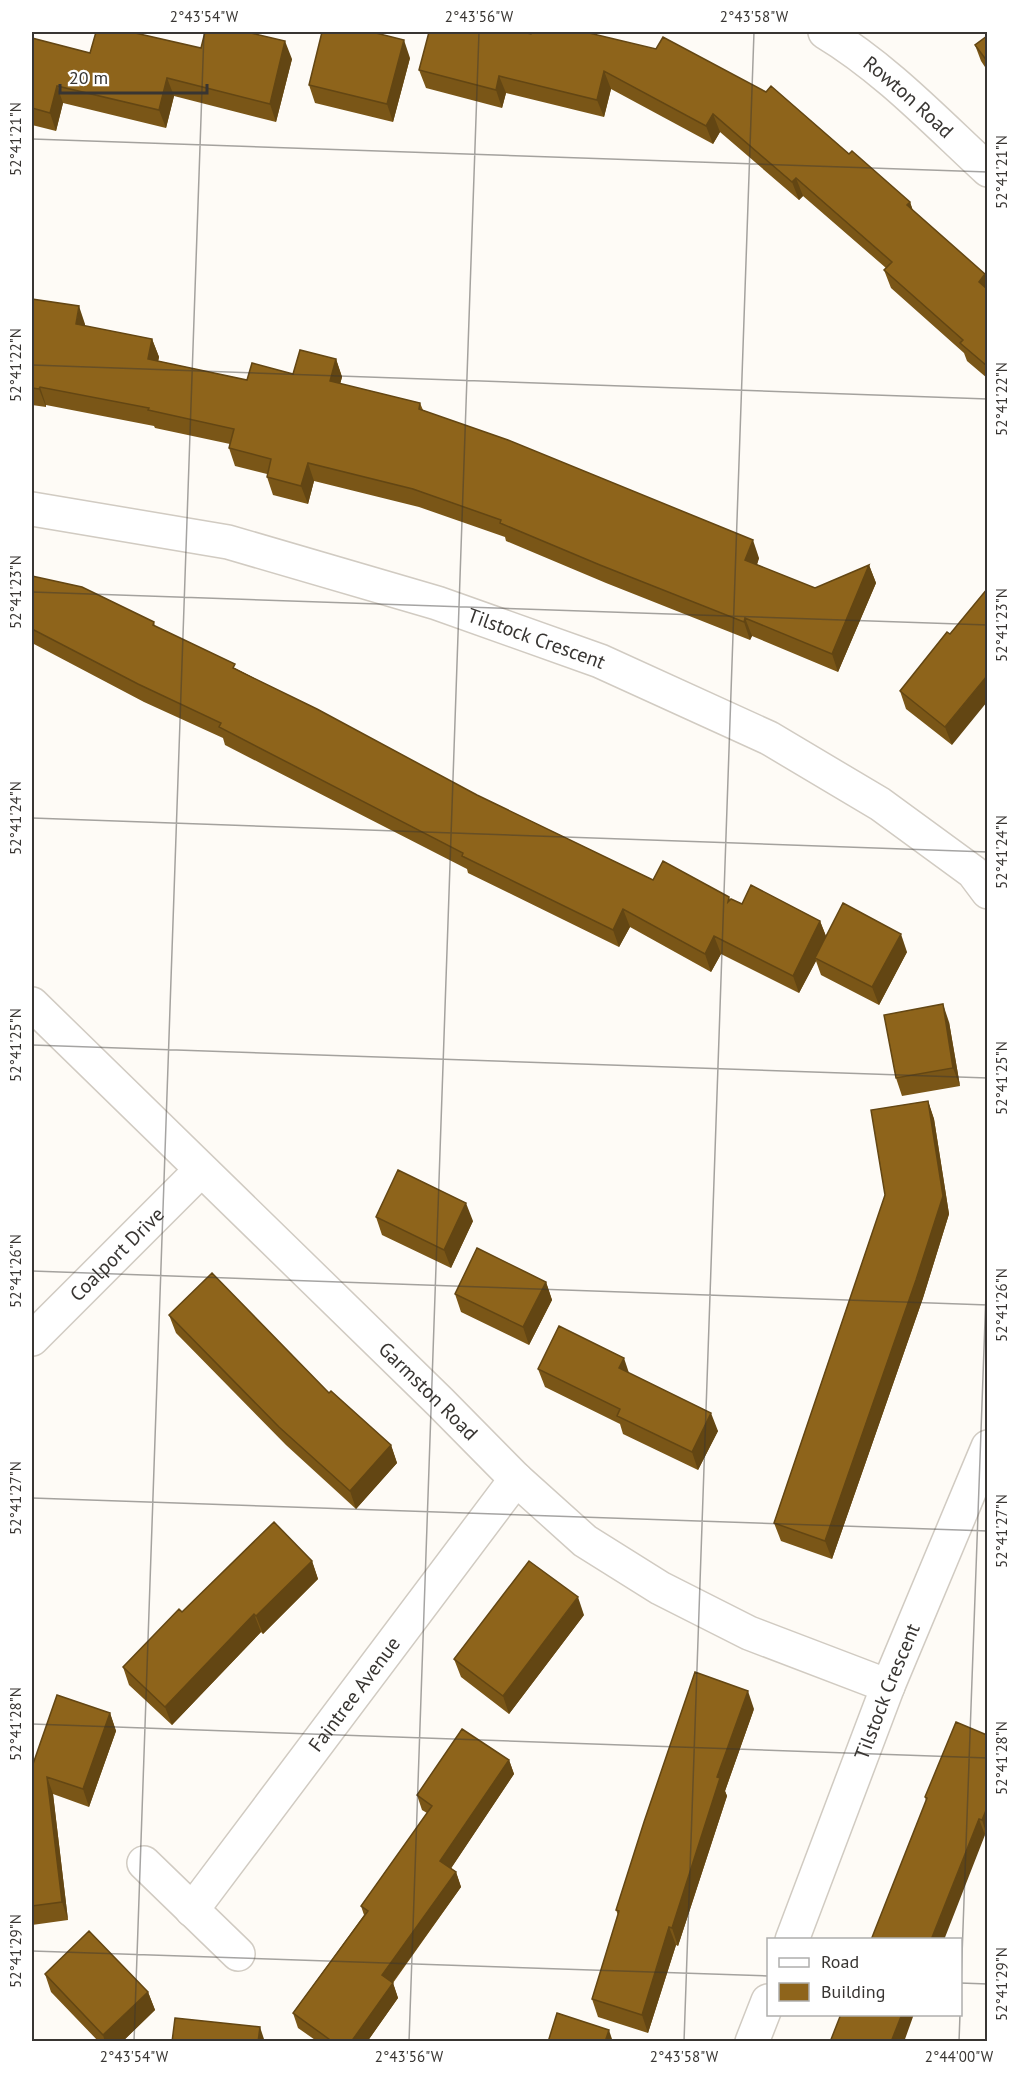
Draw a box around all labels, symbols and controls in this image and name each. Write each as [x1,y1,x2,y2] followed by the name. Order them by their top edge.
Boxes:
[170,7,239,26] text: 2°43'54"W
[445,7,514,26] text: 2°43'56"W
[720,7,789,26] text: 2°43'58"W
[858,50,959,144] street label: Rowton Road
[60,57,207,95] scale bar
[69,66,108,89] text: 20 m
[6,102,25,176] text: 52°41'21"N
[992,135,1011,209] text: 52°41'21"N
[6,328,25,402] text: 52°41'22"N
[992,362,1011,436] text: 52°41'22"N
[6,555,25,629] text: 52°41'23"N
[992,588,1011,662] text: 52°41'23"N
[464,602,610,675] street label: Tilstock Crescent
[6,781,25,855] text: 52°41'24"N
[992,815,1011,889] text: 52°41'24"N
[6,1008,25,1082] text: 52°41'25"N
[992,1041,1011,1115] text: 52°41'25"N
[64,1201,170,1307] street label: Coalport Drive
[6,1234,25,1308] text: 52°41'26"N
[992,1268,1011,1342] text: 52°41'26"N
[373,1336,484,1446] street label: Garmston Road
[6,1461,25,1535] text: 52°41'27"N
[992,1494,1011,1568] text: 52°41'27"N
[848,1619,926,1763] street label: Tilstock Crescent
[303,1631,406,1757] street label: Faintree Avenue
[6,1687,25,1761] text: 52°41'28"N
[992,1721,1011,1795] text: 52°41'28"N
[6,1914,25,1988] text: 52°41'29"N
[767,1938,962,2016] legend
[992,1947,1011,2021] text: 52°41'29"N
[821,1950,859,1973] text: Road
[821,1980,885,2003] text: Building
[100,2047,169,2066] text: 2°43'54"W
[375,2047,444,2066] text: 2°43'56"W
[650,2047,719,2066] text: 2°43'58"W
[925,2047,994,2066] text: 2°44'00"W

